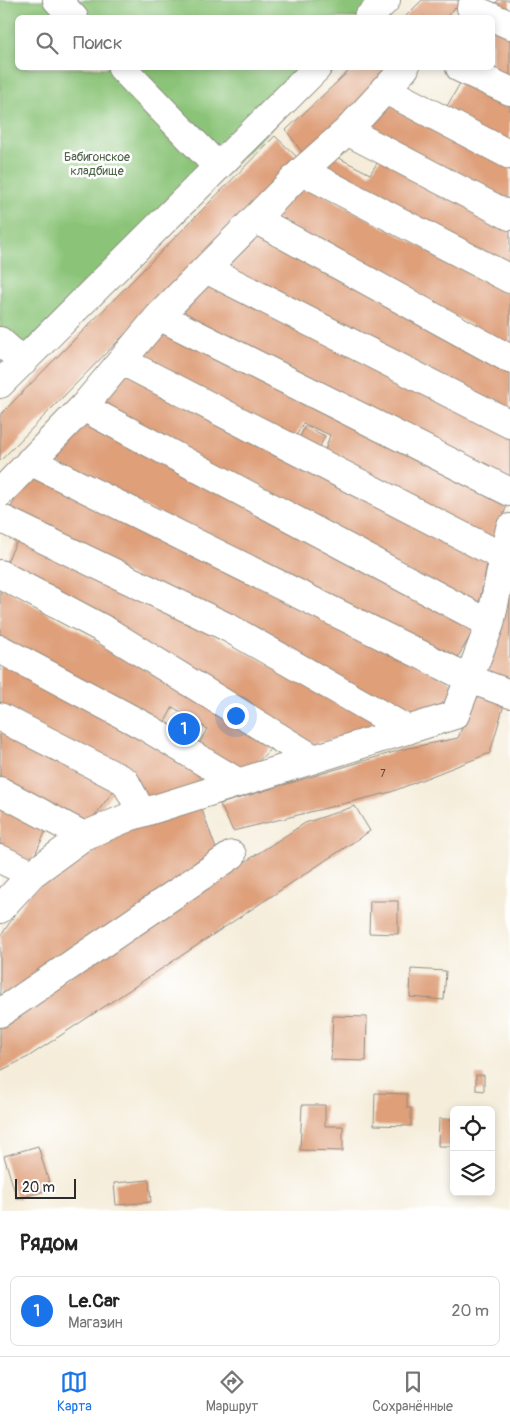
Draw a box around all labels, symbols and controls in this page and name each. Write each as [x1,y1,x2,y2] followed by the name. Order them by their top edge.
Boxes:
[15,15,495,70] search box
[33,29,61,57] icon: search
[73,31,123,55] text: Поиск
[64,150,130,179] park label: Бабигонское кладбище
[223,703,249,729] your location
[168,710,200,748] pin: 1
[380,768,386,780] house number: 7
[450,1106,495,1196] map controls
[450,1106,495,1151] button: locate
[450,1151,495,1196] button: layers
[15,1176,76,1199] scale bar
[22,1179,55,1196] text: 20 m
[20,1230,78,1257] text: Рядом
[68,1289,120,1313] text: Le.Car
[34,1301,40,1321] text: 1
[451,1301,489,1321] text: 20 m
[68,1313,123,1333] text: Магазин
[57,1368,92,1415] tab: Карта
[206,1368,258,1415] tab: Маршрут
[372,1368,453,1415] tab: Сохранённые

